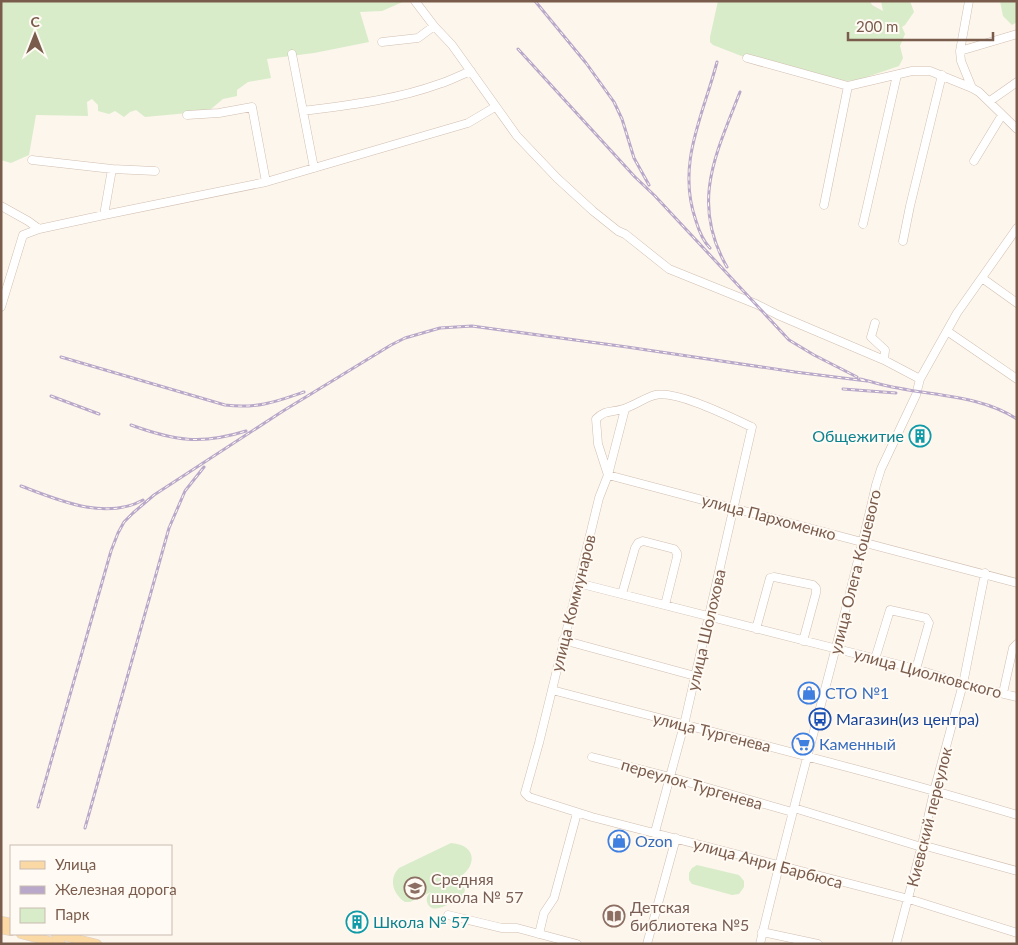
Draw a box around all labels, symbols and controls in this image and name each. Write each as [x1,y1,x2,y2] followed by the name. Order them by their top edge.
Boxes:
[10,10,60,60] north arrow
[848,10,993,42] scale bar
[30,13,40,30] text: С
[856,17,898,35] text: 200 m
[908,424,932,448] building icon: Общежитие
[812,426,904,445] place label: Общежитие
[825,487,884,656] street label: улица Олега Кошевого
[700,489,838,544] street label: улица Пархоменко
[546,532,599,673] street label: улица Коммунаров
[682,567,729,693] street label: улица Шолохова
[852,644,1004,701] street label: улица Циолковского
[797,681,821,705] shop icon: СТО №1
[825,683,889,702] place label: СТО №1
[808,707,832,731] bus stop icon: Магазин(из центра)
[651,708,773,755] street label: улица Тургенева
[836,709,979,728] place label: Магазин(из центра)
[791,732,815,756] supermarket icon: Каменный
[819,734,896,753] place label: Каменный
[902,744,955,889] street label: Киевский переулок
[619,754,765,813] street label: переулок Тургенева
[607,829,631,853] shop icon: Ozon
[635,831,673,850] place label: Ozon
[691,833,845,892] street label: улица Анри Барбюса
[10,845,172,935] legend
[55,855,96,873] text: Улица
[431,869,524,906] place label: Средняя школа № 57
[403,876,427,900] school or university icon: Средняя школа № 57
[55,880,177,898] text: Железная дорога
[630,897,749,934] place label: Детская библиотека №5
[602,904,626,928] library icon: Детская библиотека №5
[55,905,90,923] text: Парк
[345,910,369,934] building icon: Школа № 57
[373,912,469,931] place label: Школа № 57

